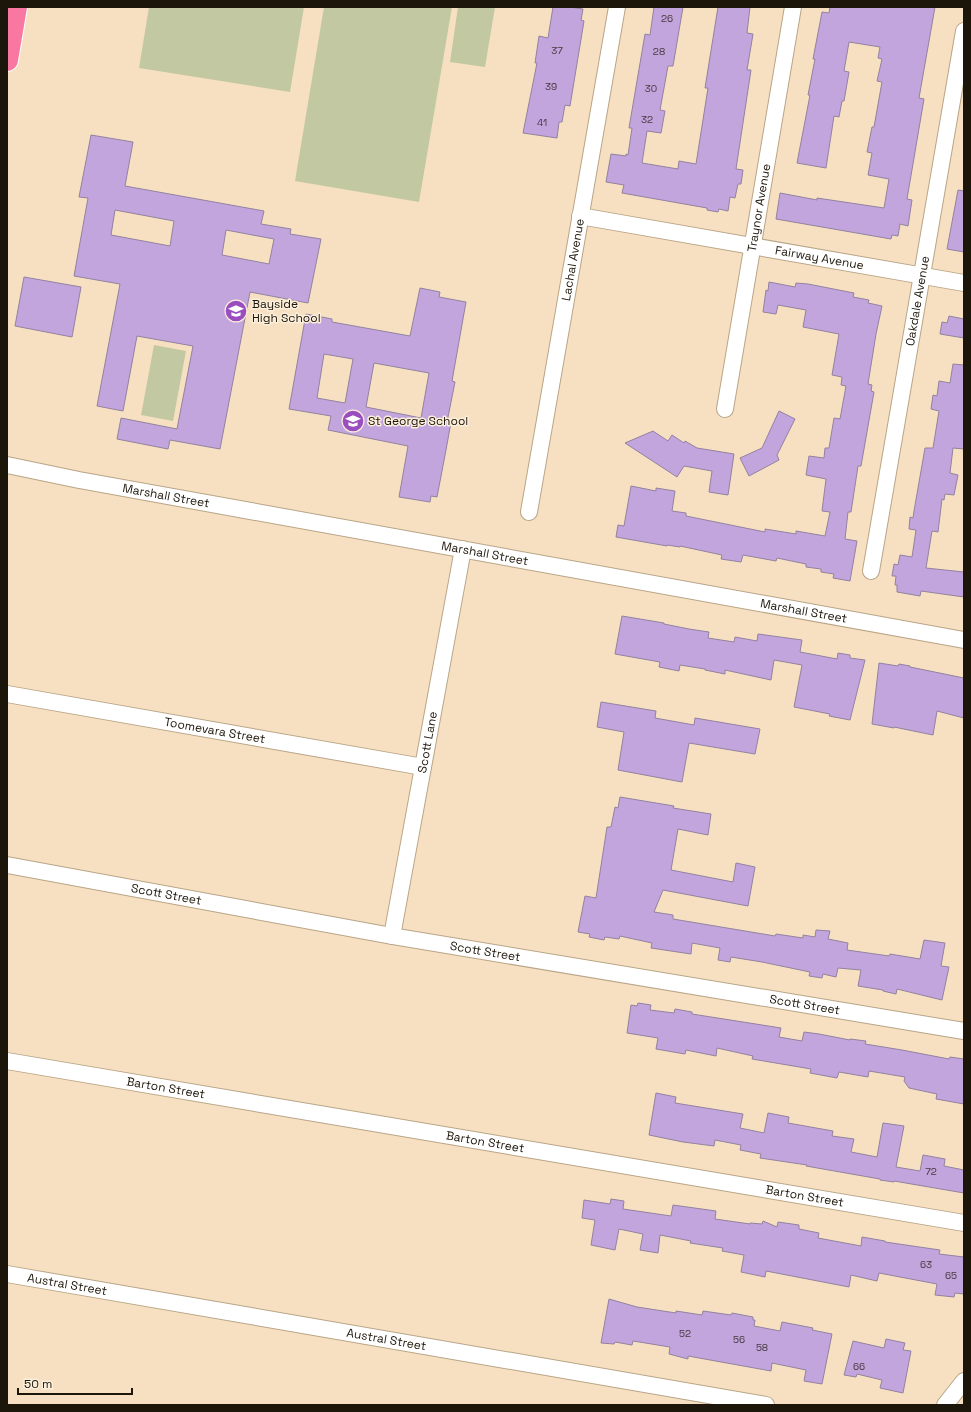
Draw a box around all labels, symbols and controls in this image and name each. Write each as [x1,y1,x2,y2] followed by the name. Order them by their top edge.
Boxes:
[661,12,673,25] house number: 26
[551,44,563,57] house number: 37
[653,45,665,58] house number: 28
[545,80,557,93] house number: 39
[645,82,657,95] house number: 30
[641,113,653,126] house number: 32
[537,116,547,129] house number: 41
[744,163,774,253] street label: Traynor Avenue
[558,217,588,302] street label: Lachal Avenue
[774,242,865,273] street label: Fairway Avenue
[902,255,933,347] street label: Oakdale Avenue
[252,296,321,326] place label: Bayside High School
[223,298,249,324] school or university icon: Bayside High School
[340,408,366,434] school or university icon: St George School
[368,413,468,429] place label: St George School
[121,480,211,511] street label: Marshall Street
[440,538,530,569] street label: Marshall Street
[759,595,848,627] street label: Marshall Street
[414,710,441,774] street label: Scott Lane
[163,714,267,747] street label: Toomevara Street
[130,880,203,909] street label: Scott Street
[449,938,522,965] street label: Scott Street
[768,991,841,1018] street label: Scott Street
[125,1073,206,1102] street label: Barton Street
[445,1127,526,1156] street label: Barton Street
[925,1165,937,1178] house number: 72
[764,1182,845,1211] street label: Barton Street
[920,1258,932,1271] house number: 63
[945,1269,957,1282] house number: 65
[26,1270,108,1299] street label: Austral Street
[345,1325,427,1354] street label: Austral Street
[679,1327,691,1340] house number: 52
[733,1333,745,1346] house number: 56
[756,1341,768,1354] house number: 58
[853,1360,865,1373] house number: 66
[18,1370,132,1396] scale bar
[24,1376,52,1392] text: 50 m

